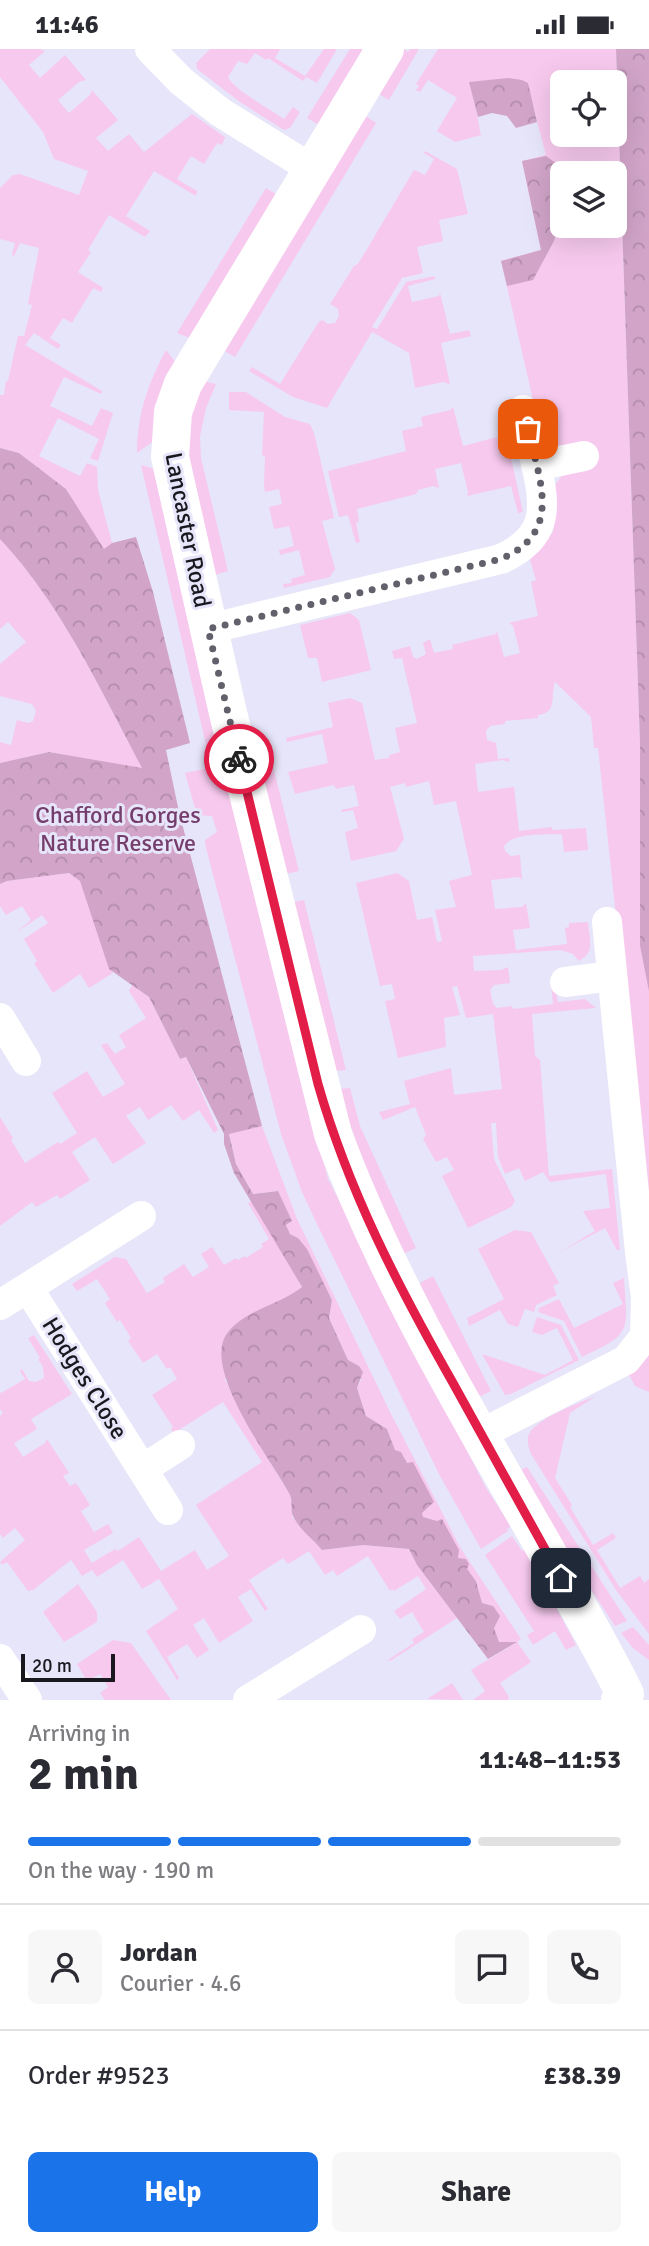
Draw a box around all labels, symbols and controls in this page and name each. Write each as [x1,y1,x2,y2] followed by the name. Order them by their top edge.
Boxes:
[35,9,99,41] text: 11:46
[550,70,627,238] map controls
[550,70,627,147] button: locate
[550,161,627,238] button: layers
[498,399,558,459] pin
[509,410,547,448] icon: bag
[158,450,218,610] street label: Lancaster Road
[204,724,274,794] courier
[220,740,258,778] icon: bike
[35,800,201,858] park label: Chafford Gorges Nature Reserve
[36,1311,134,1445] street label: Hodges Close
[531,1548,591,1608] pin
[542,1559,580,1597] icon: home
[21,1651,116,1683] scale bar
[32,1654,72,1678] text: 20 m
[28,1719,130,1748] text: Arriving in
[479,1744,621,1776] text: 11:48–11:53
[28,1746,139,1802] text: 2 min
[28,1856,214,1885] text: On the way · 190 m
[28,1930,102,2004] button: person
[455,1930,529,2004] button: chat
[547,1930,621,2004] button: phone
[120,1937,197,1969] text: Jordan
[120,1969,241,1998] text: Courier · 4.6
[28,2060,169,2092] text: Order #9523
[543,2060,621,2092] text: £38.39
[28,2152,318,2232] button: Help
[332,2152,621,2232] button: Share

